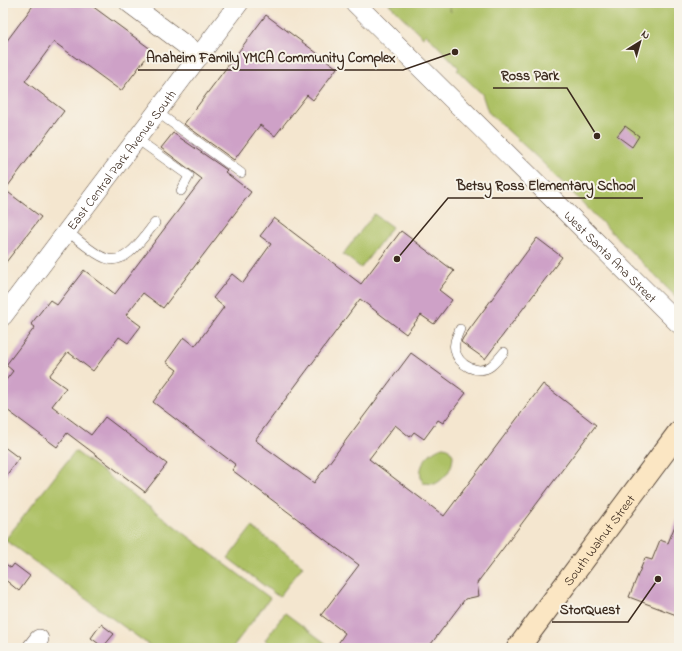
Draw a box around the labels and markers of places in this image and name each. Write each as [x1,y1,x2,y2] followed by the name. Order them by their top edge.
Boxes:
[138,44,403,70] callout: Anaheim Family YMCA Community Complex
[493,62,567,88] callout: Ross Park
[448,172,643,198] callout: Betsy Ross Elementary School
[552,596,628,622] callout: StorQuest

